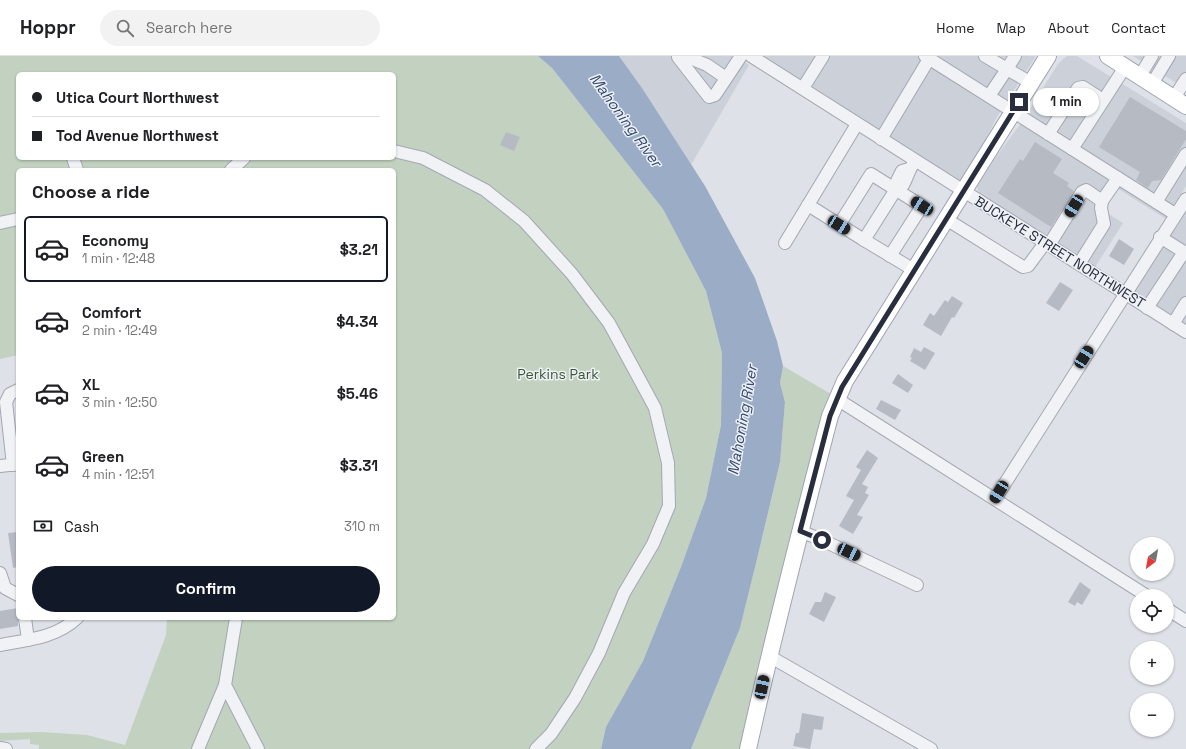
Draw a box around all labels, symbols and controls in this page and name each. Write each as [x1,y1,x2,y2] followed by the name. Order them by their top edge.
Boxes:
[100,10,380,46] search box
[20,15,76,40] text: Hoppr
[114,17,136,39] icon: search
[146,18,232,37] text: Search here
[936,19,974,37] text: Home
[996,19,1026,37] text: Map
[1048,19,1089,37] text: About
[1111,19,1166,37] text: Contact
[586,69,667,172] water label: Mahoning River
[56,88,219,107] text: Utica Court Northwest
[1033,88,1099,116] callout: 1 min
[1010,93,1028,111] route end
[1050,93,1082,110] text: 1 min
[56,126,219,145] text: Tod Avenue Northwest
[32,180,150,203] text: Choose a ride
[971,192,1149,312] street label: BUCKEYE STREET NORTHWEST
[1063,193,1085,219] car
[909,195,935,217] car
[826,214,852,236] car
[34,231,70,267] icon: car
[82,231,149,250] text: Economy
[340,240,378,259] text: $3.21
[82,250,155,267] text: 1 min · 12:48
[34,303,70,339] icon: car
[82,303,142,322] text: Comfort
[336,312,378,331] text: $4.34
[82,322,157,339] text: 2 min · 12:49
[1073,344,1095,370] car
[723,362,761,476] water label: Mahoning River
[517,365,599,383] park label: Perkins Park
[34,375,70,411] icon: car
[82,375,100,394] text: XL
[337,384,378,403] text: $5.46
[82,394,157,411] text: 3 min · 12:50
[34,447,70,483] icon: car
[82,447,124,466] text: Green
[340,456,378,475] text: $3.31
[82,466,155,483] text: 4 min · 12:51
[988,479,1010,505] car
[32,515,54,537] icon: cash
[64,517,99,536] text: Cash
[344,518,380,535] text: 310 m
[813,531,831,549] route start
[1130,537,1174,581] north arrow
[1130,537,1174,737] map controls
[836,541,862,563] car
[32,566,380,612] button: Confirm
[1130,589,1174,633] button: locate
[1130,641,1174,685] button: +
[754,674,770,700] car
[1130,693,1174,737] button: −

